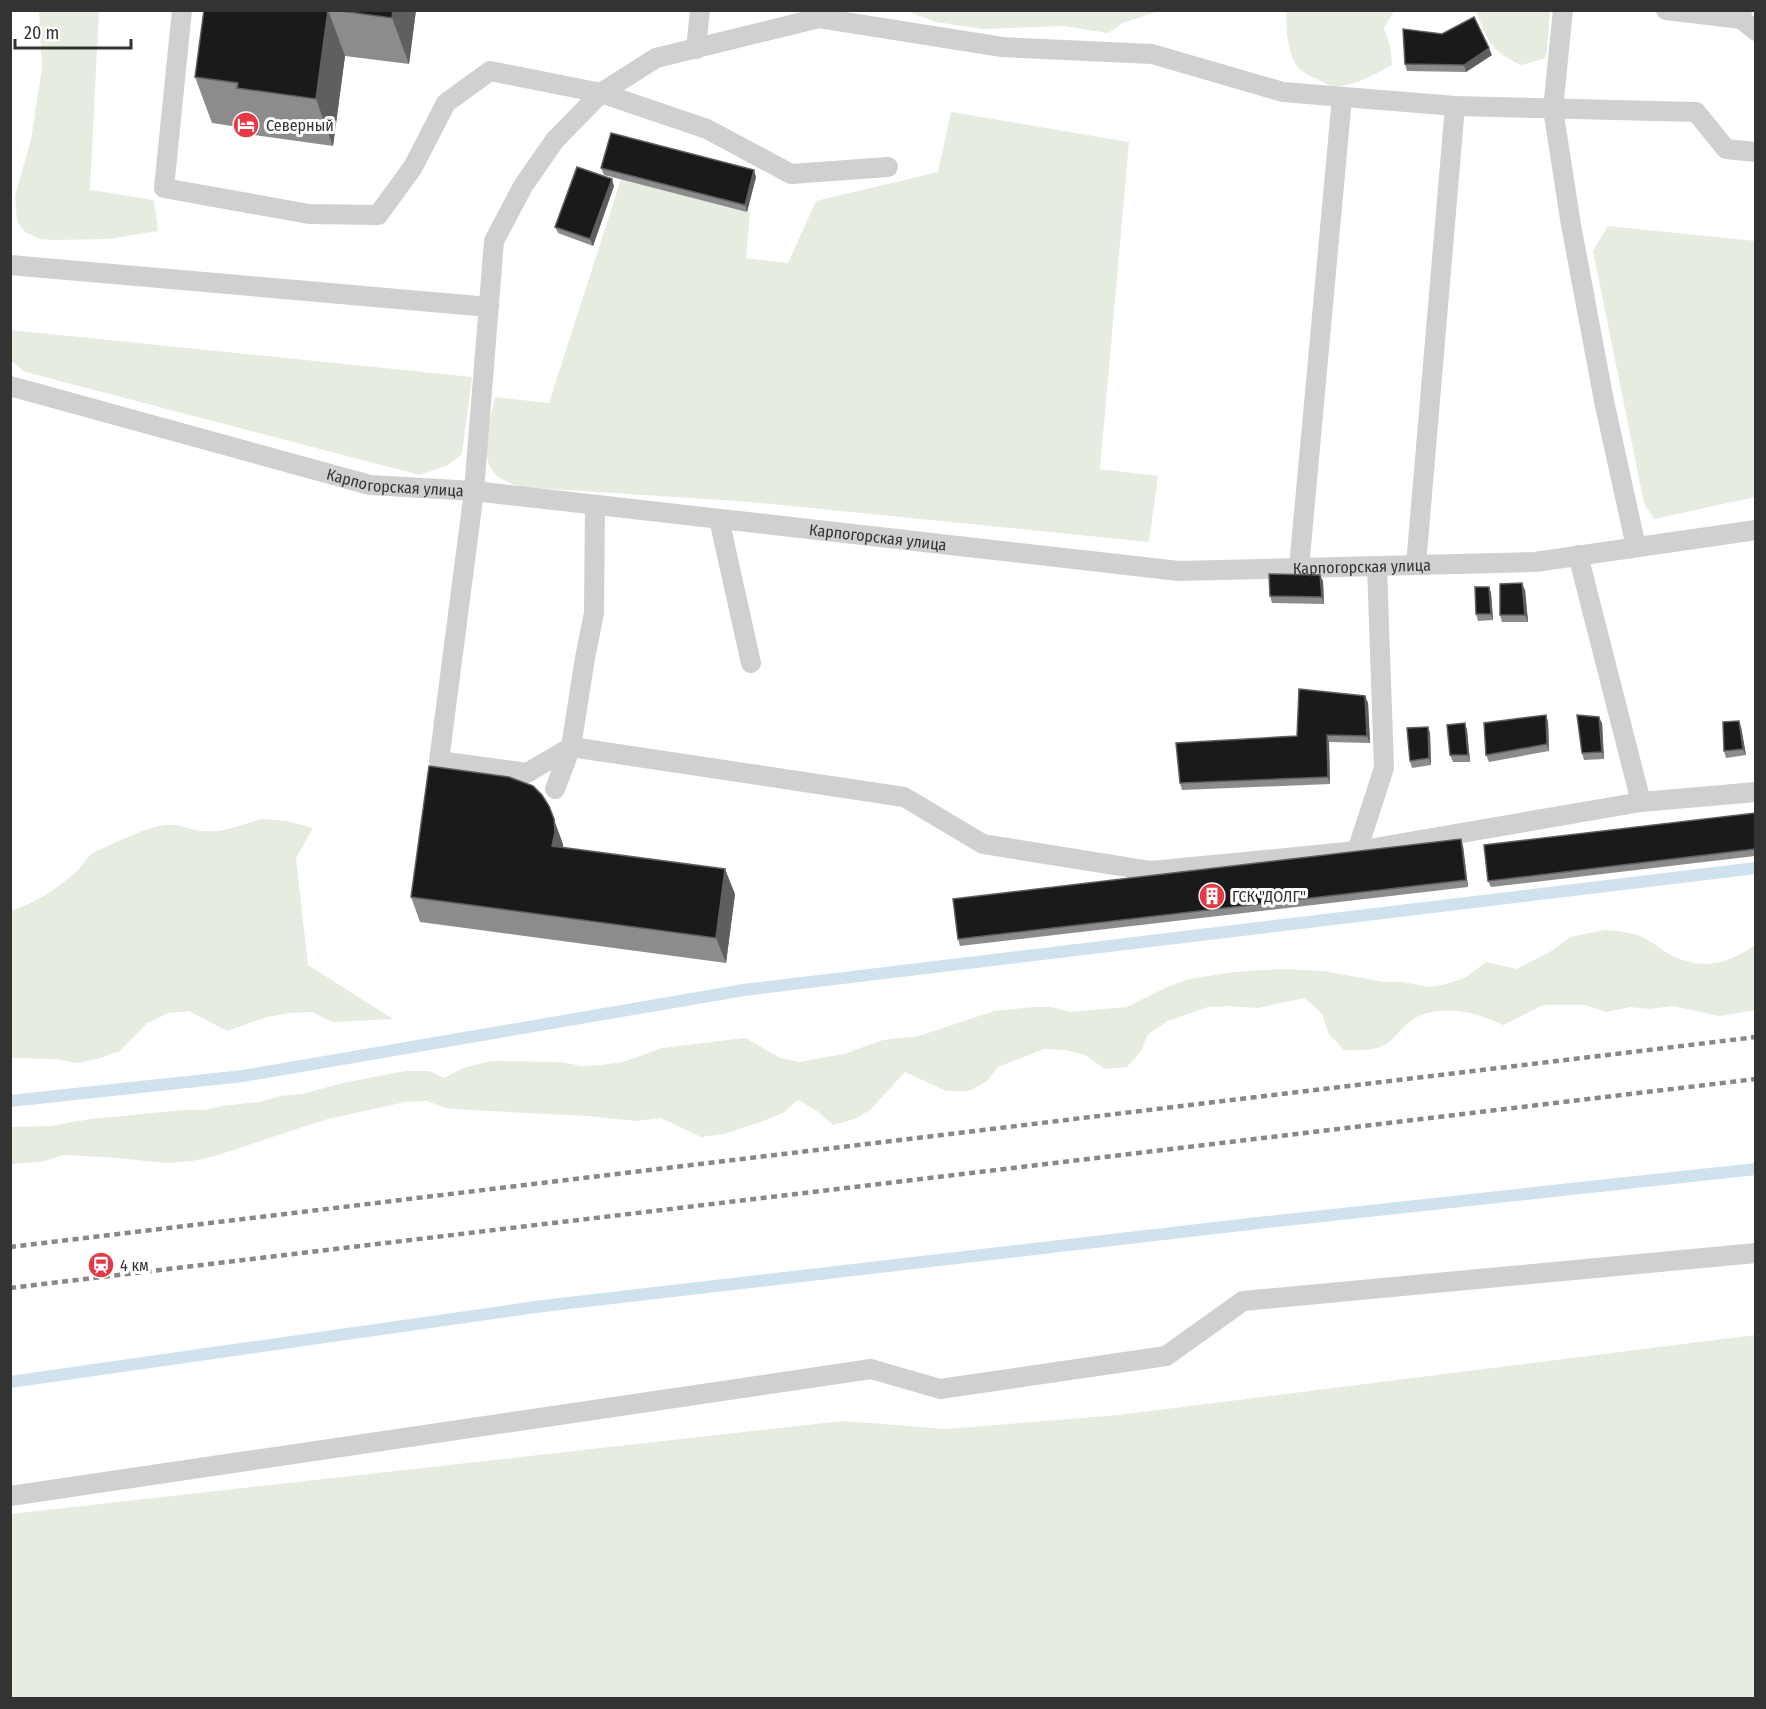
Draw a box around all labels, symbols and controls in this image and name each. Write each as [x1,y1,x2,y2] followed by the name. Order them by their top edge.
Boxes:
[15,12,130,50] scale bar
[24,22,59,44] text: 20 m
[231,110,261,140] hotel icon: Северный
[266,116,334,135] place label: Северный
[325,464,464,500] street label: Карпогорская улица
[808,520,948,554] street label: Карпогорская улица
[1293,555,1431,578] street label: Карпогорская улица
[1197,881,1227,911] building icon: ГСК "ДОЛГ"
[1232,887,1306,906] place label: ГСК "ДОЛГ"
[86,1250,116,1280] station icon: 4 км
[120,1256,149,1275] place label: 4 км

